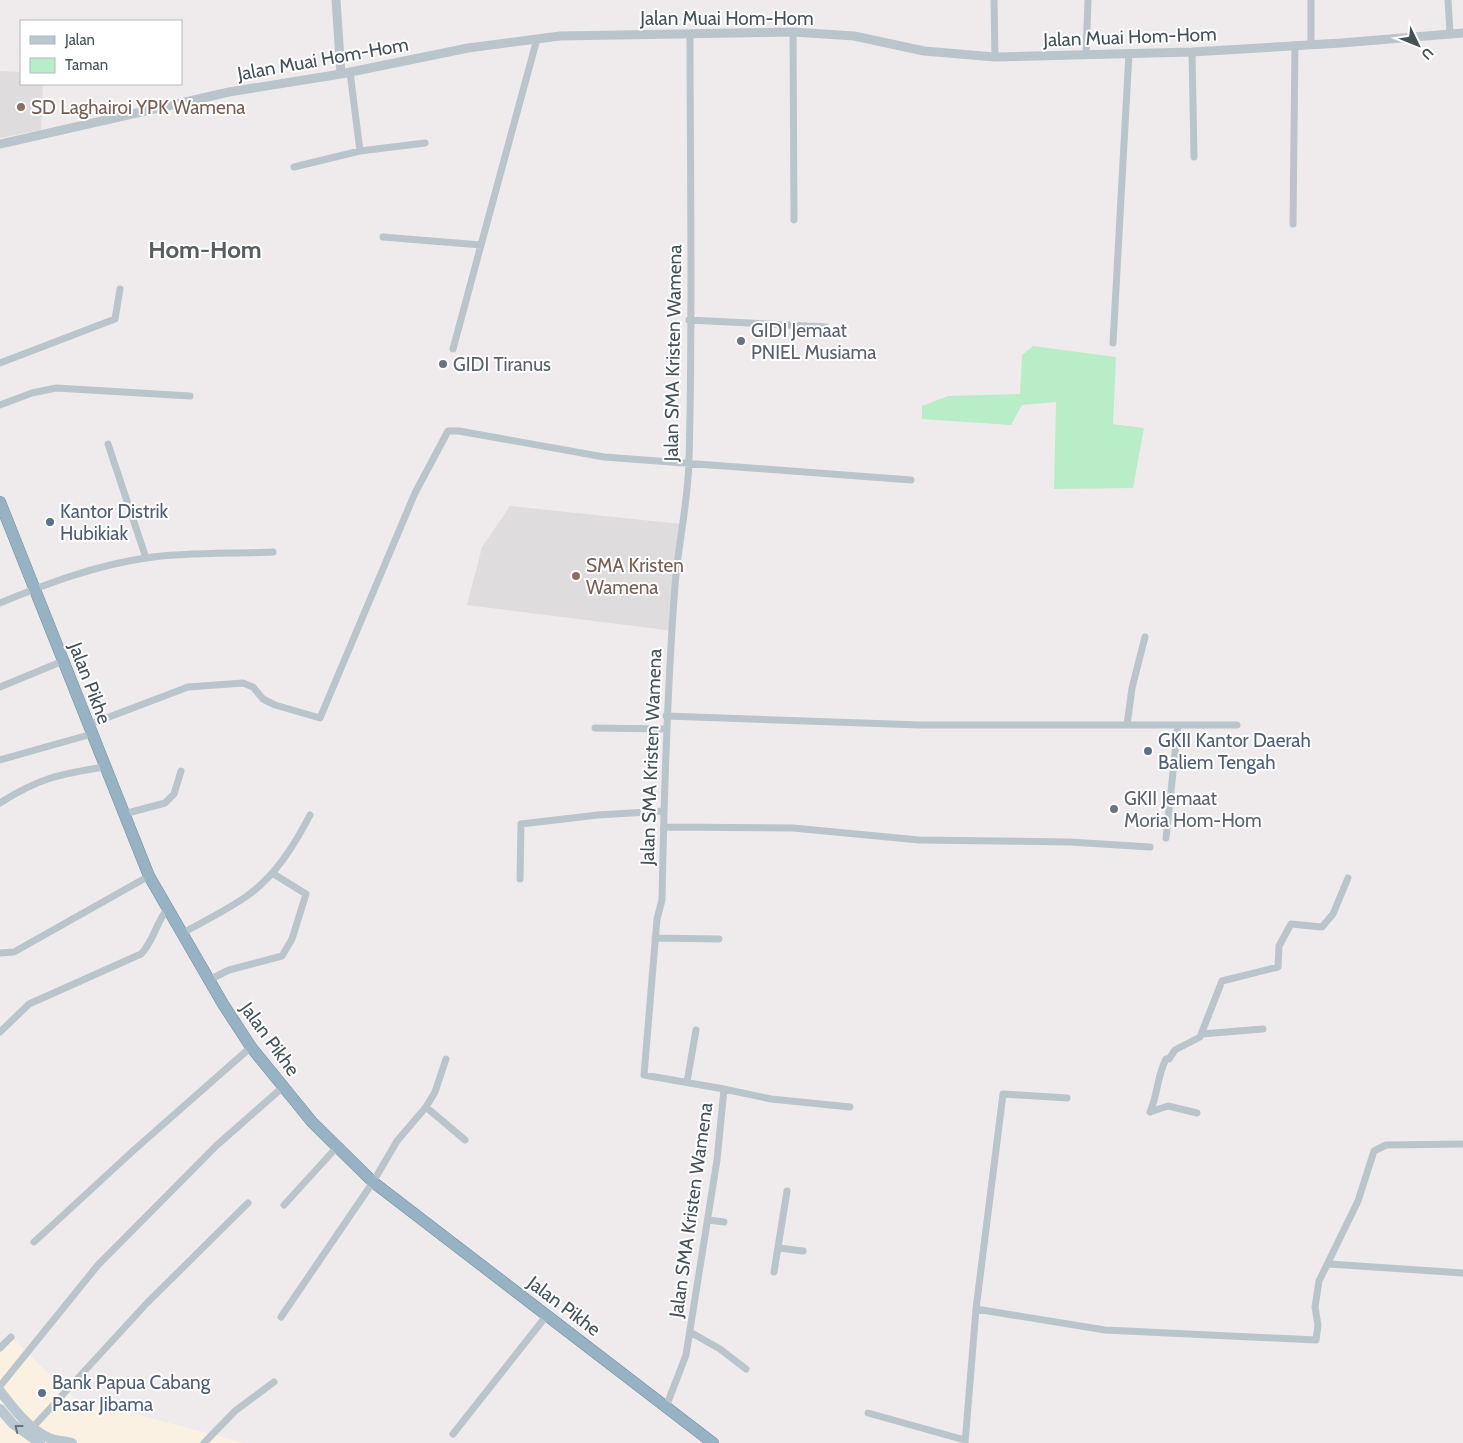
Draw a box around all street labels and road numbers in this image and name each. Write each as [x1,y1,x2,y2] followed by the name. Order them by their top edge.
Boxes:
[639,7,814,30] street label: Jalan Muai Hom-Hom
[1042,22,1217,52] street label: Jalan Muai Hom-Hom
[235,33,410,86] street label: Jalan Muai Hom-Hom
[660,244,686,463] street label: Jalan SMA Kristen Wamena
[64,638,116,727] street label: Jalan Pikhe
[636,648,666,867] street label: Jalan SMA Kristen Wamena
[235,997,305,1081] street label: Jalan Pikhe
[664,1101,717,1320] street label: Jalan SMA Kristen Wamena
[522,1270,605,1341] street label: Jalan Pikhe

